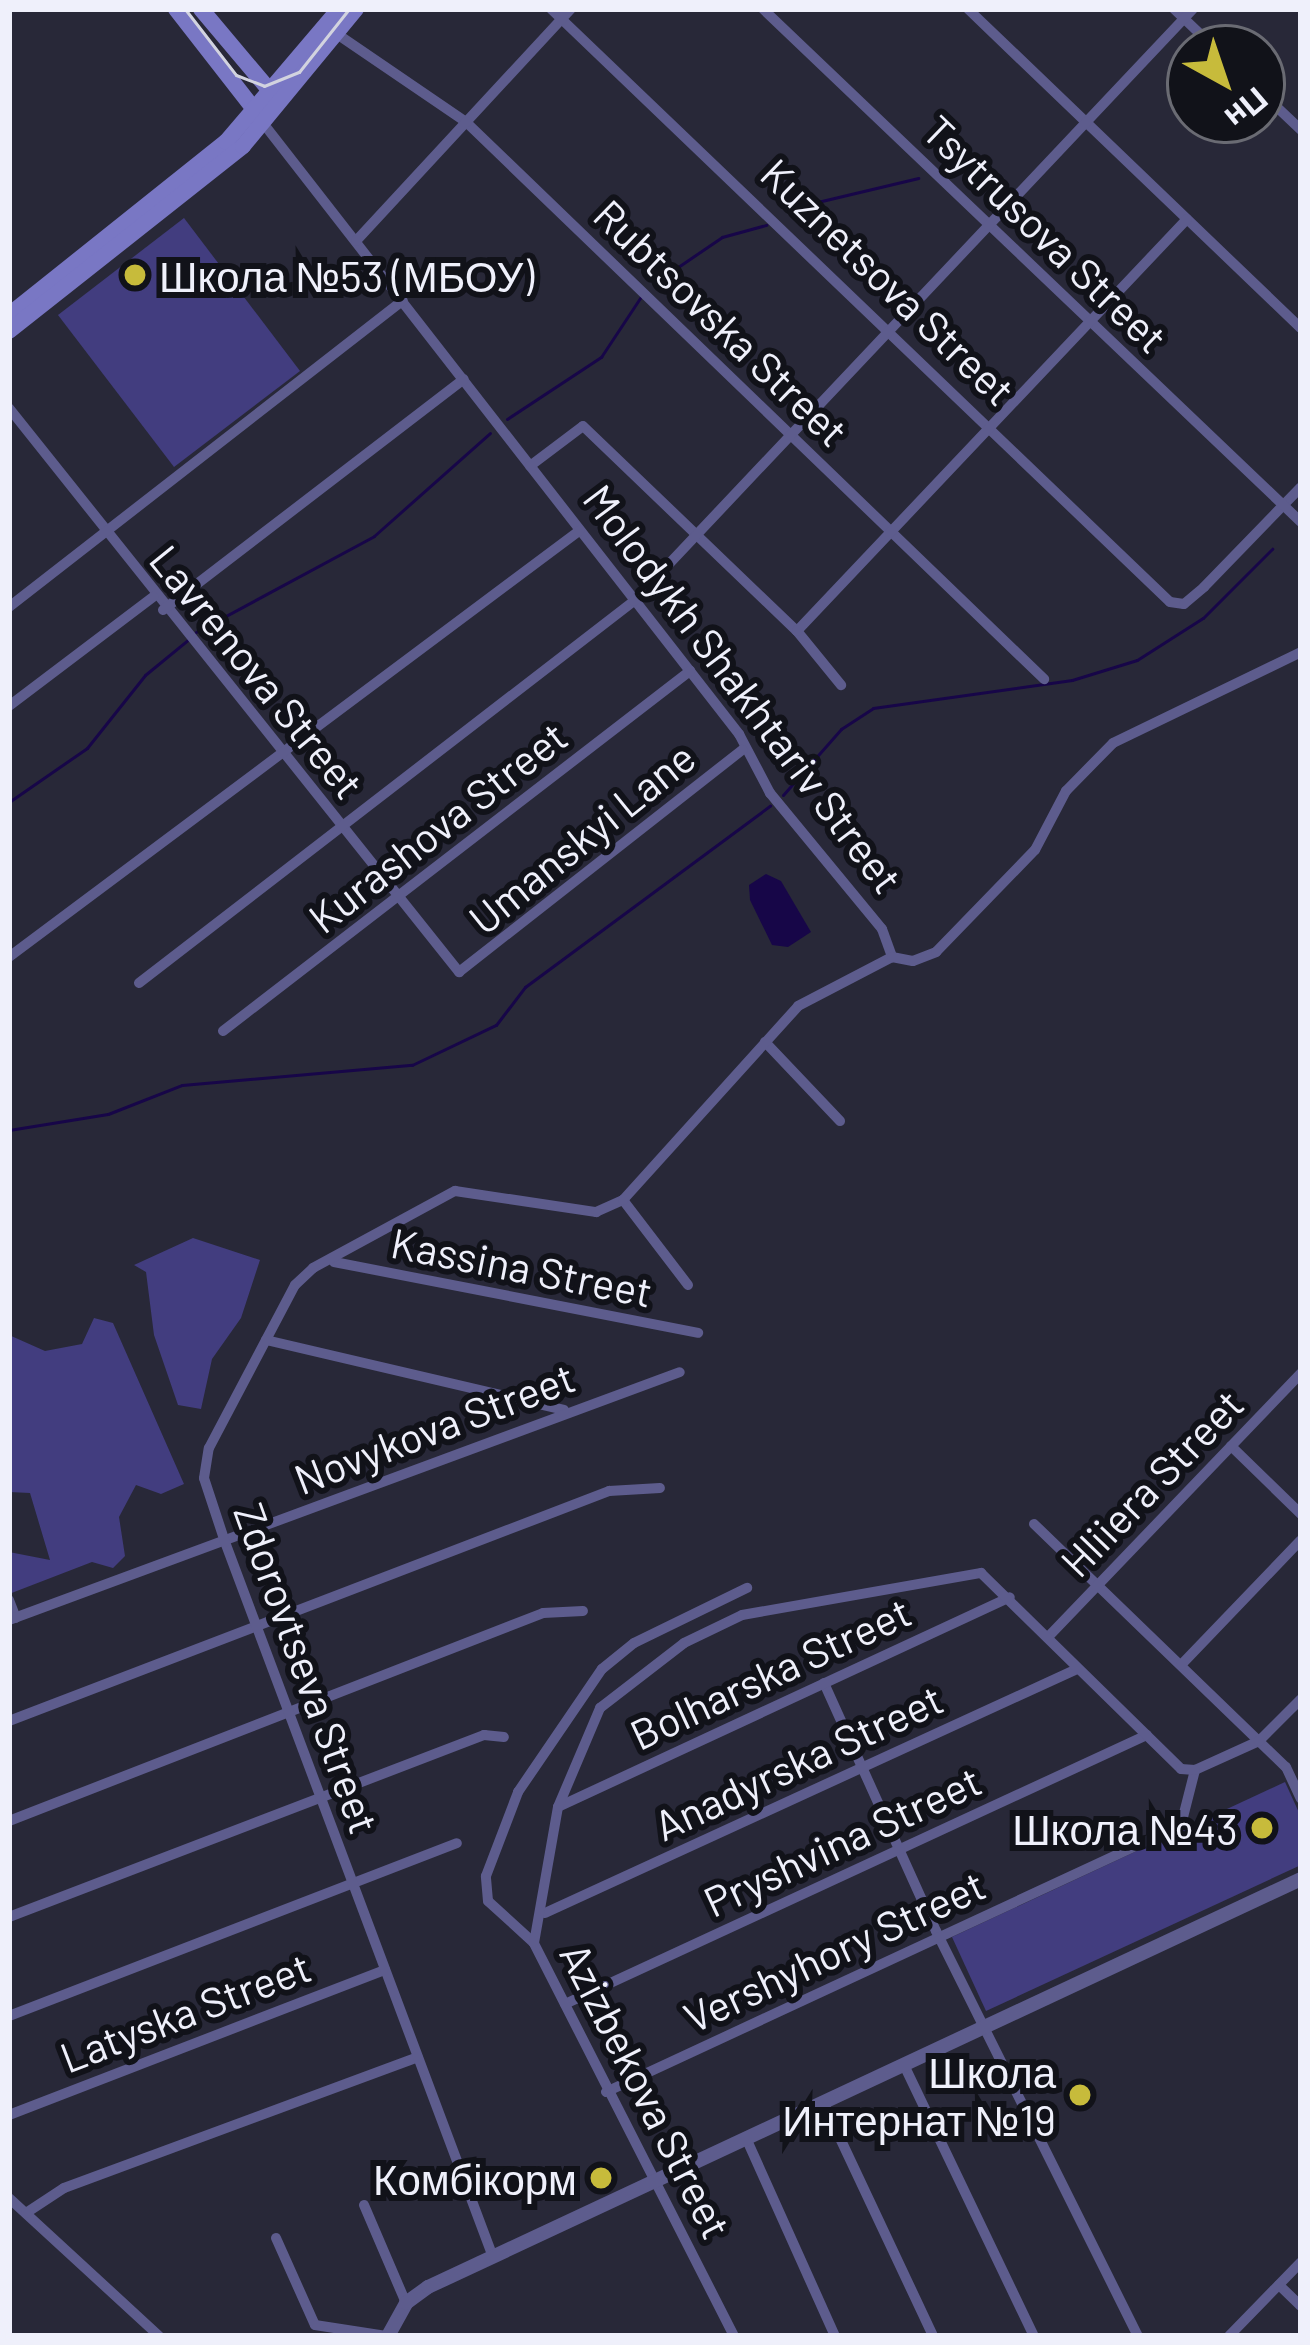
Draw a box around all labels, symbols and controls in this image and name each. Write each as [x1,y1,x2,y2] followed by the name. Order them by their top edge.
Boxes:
[1166,24,1286,144] north arrow
[1218,80,1277,139] text: Пн
[914,104,1178,362] street label: Tsytrusova Street
[752,147,1026,415] street label: Kuznetsova Street
[585,188,859,456] street label: Rubtsovska Street
[159,250,534,300] place label: Школа №53 (МБОУ)
[122,262,148,288] marker: Школа №53 (МБОУ)
[574,474,914,902] street label: Molodykh Shakhtariv Street
[141,534,375,808] street label: Lavrenova Street
[298,710,576,942] street label: Kurashova Street
[458,731,704,943] street label: Umanskyi Lane
[387,1216,657,1316] street label: Kassina Street
[287,1350,581,1504] street label: Novykova Street
[1049,1378,1253,1586] street label: Hliiera Street
[225,1496,391,1840] street label: Zdorovtseva Street
[622,1585,918,1759] street label: Bolharska Street
[646,1672,950,1850] street label: Anadyrska Street
[696,1754,988,1926] street label: Pryshvina Street
[1012,1803,1238,1853] place label: Школа №43
[1249,1815,1275,1841] marker: Школа №43
[676,1858,992,2042] street label: Vershyhory Street
[551,1934,743,2246] street label: Azizbekova Street
[53,1940,317,2082] street label: Latyska Street
[782,2046,1056,2144] place label: Школа Интернат №19
[1067,2082,1093,2108] marker: Школа Интернат №19
[373,2153,577,2203] place label: Комбікорм
[588,2165,614,2191] marker: Комбікорм

